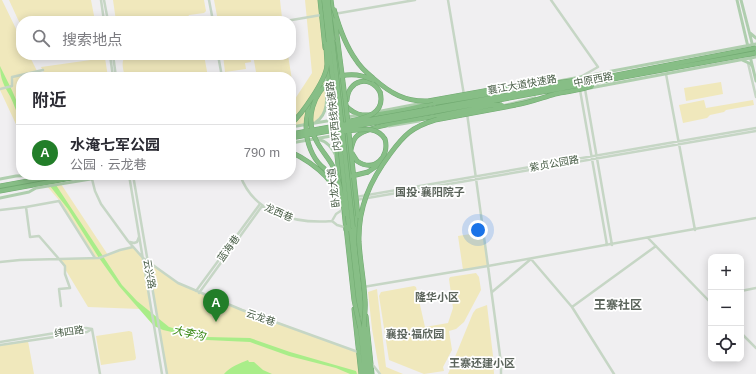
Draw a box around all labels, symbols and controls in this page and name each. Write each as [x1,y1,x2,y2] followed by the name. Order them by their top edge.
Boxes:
[16,16,296,60] search box
[30,27,52,49] icon: search
[62,31,122,48] text: 搜索地点
[572,70,614,89] street label: 中原西路
[487,73,558,96] street label: 襄江大道快速路
[324,81,343,151] street label: 内环西线快速路
[32,91,66,110] text: 附近
[70,136,160,153] text: 水淹七军公园
[40,145,50,160] text: A
[244,145,280,160] text: 790 m
[529,154,580,173] street label: 紫贞公园路
[70,157,147,172] text: 公园 · 云龙巷
[326,167,341,208] street label: 卧龙大道
[395,186,465,198] district label: 国投·襄阳院子
[263,202,295,223] street label: 龙西巷
[468,220,488,240] your location
[215,233,242,264] street label: 蓝海巷
[708,254,744,362] map controls
[708,254,744,290] button: +
[141,258,158,290] street label: 云兴路
[203,289,229,322] pin: A
[708,290,744,326] button: −
[415,291,459,303] district label: 隆华小区
[594,298,642,312] district label: 王寨社区
[245,307,277,328] street label: 云龙巷
[53,324,85,339] street label: 纬四路
[172,324,207,343] water label: 大李沟
[708,326,744,362] button: locate
[386,328,444,340] district label: 襄投·福欣园
[449,357,515,369] district label: 王寨还建小区

